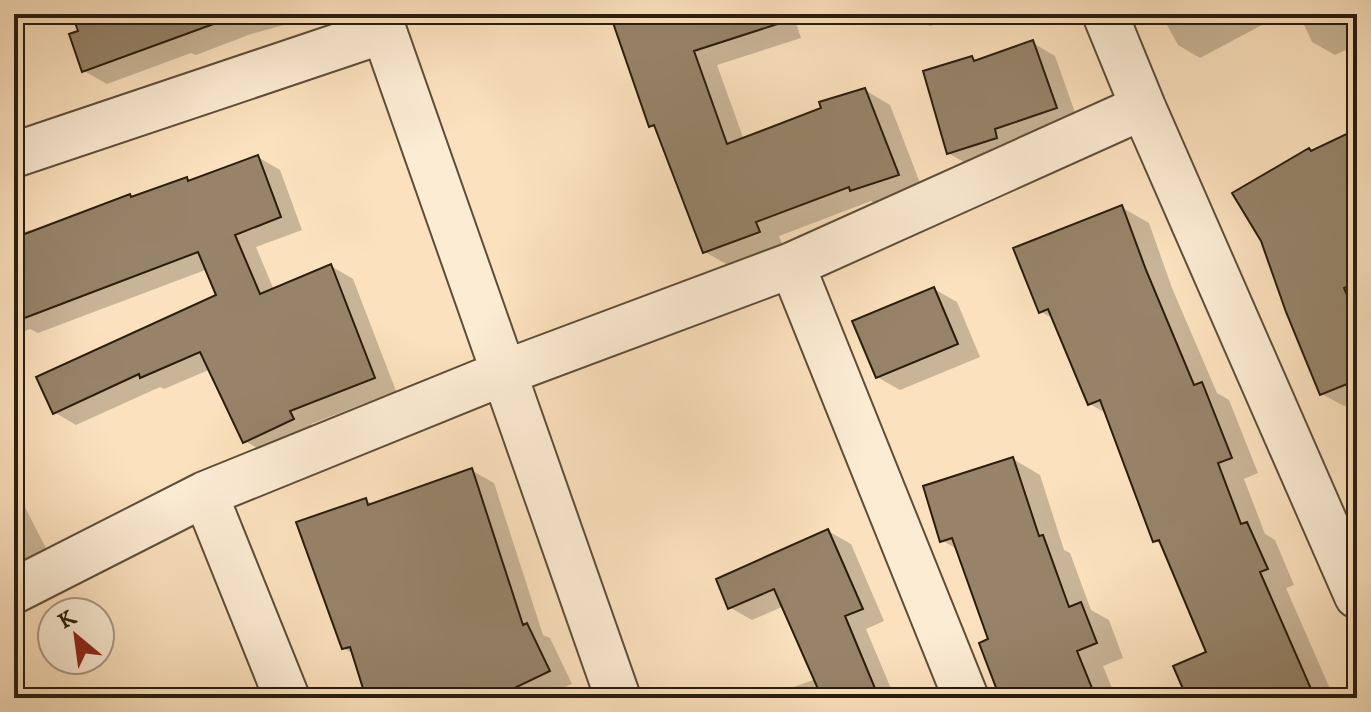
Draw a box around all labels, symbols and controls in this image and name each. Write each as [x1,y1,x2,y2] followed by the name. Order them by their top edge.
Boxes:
[36,596,116,676] north arrow
[54,604,82,636] text: K

